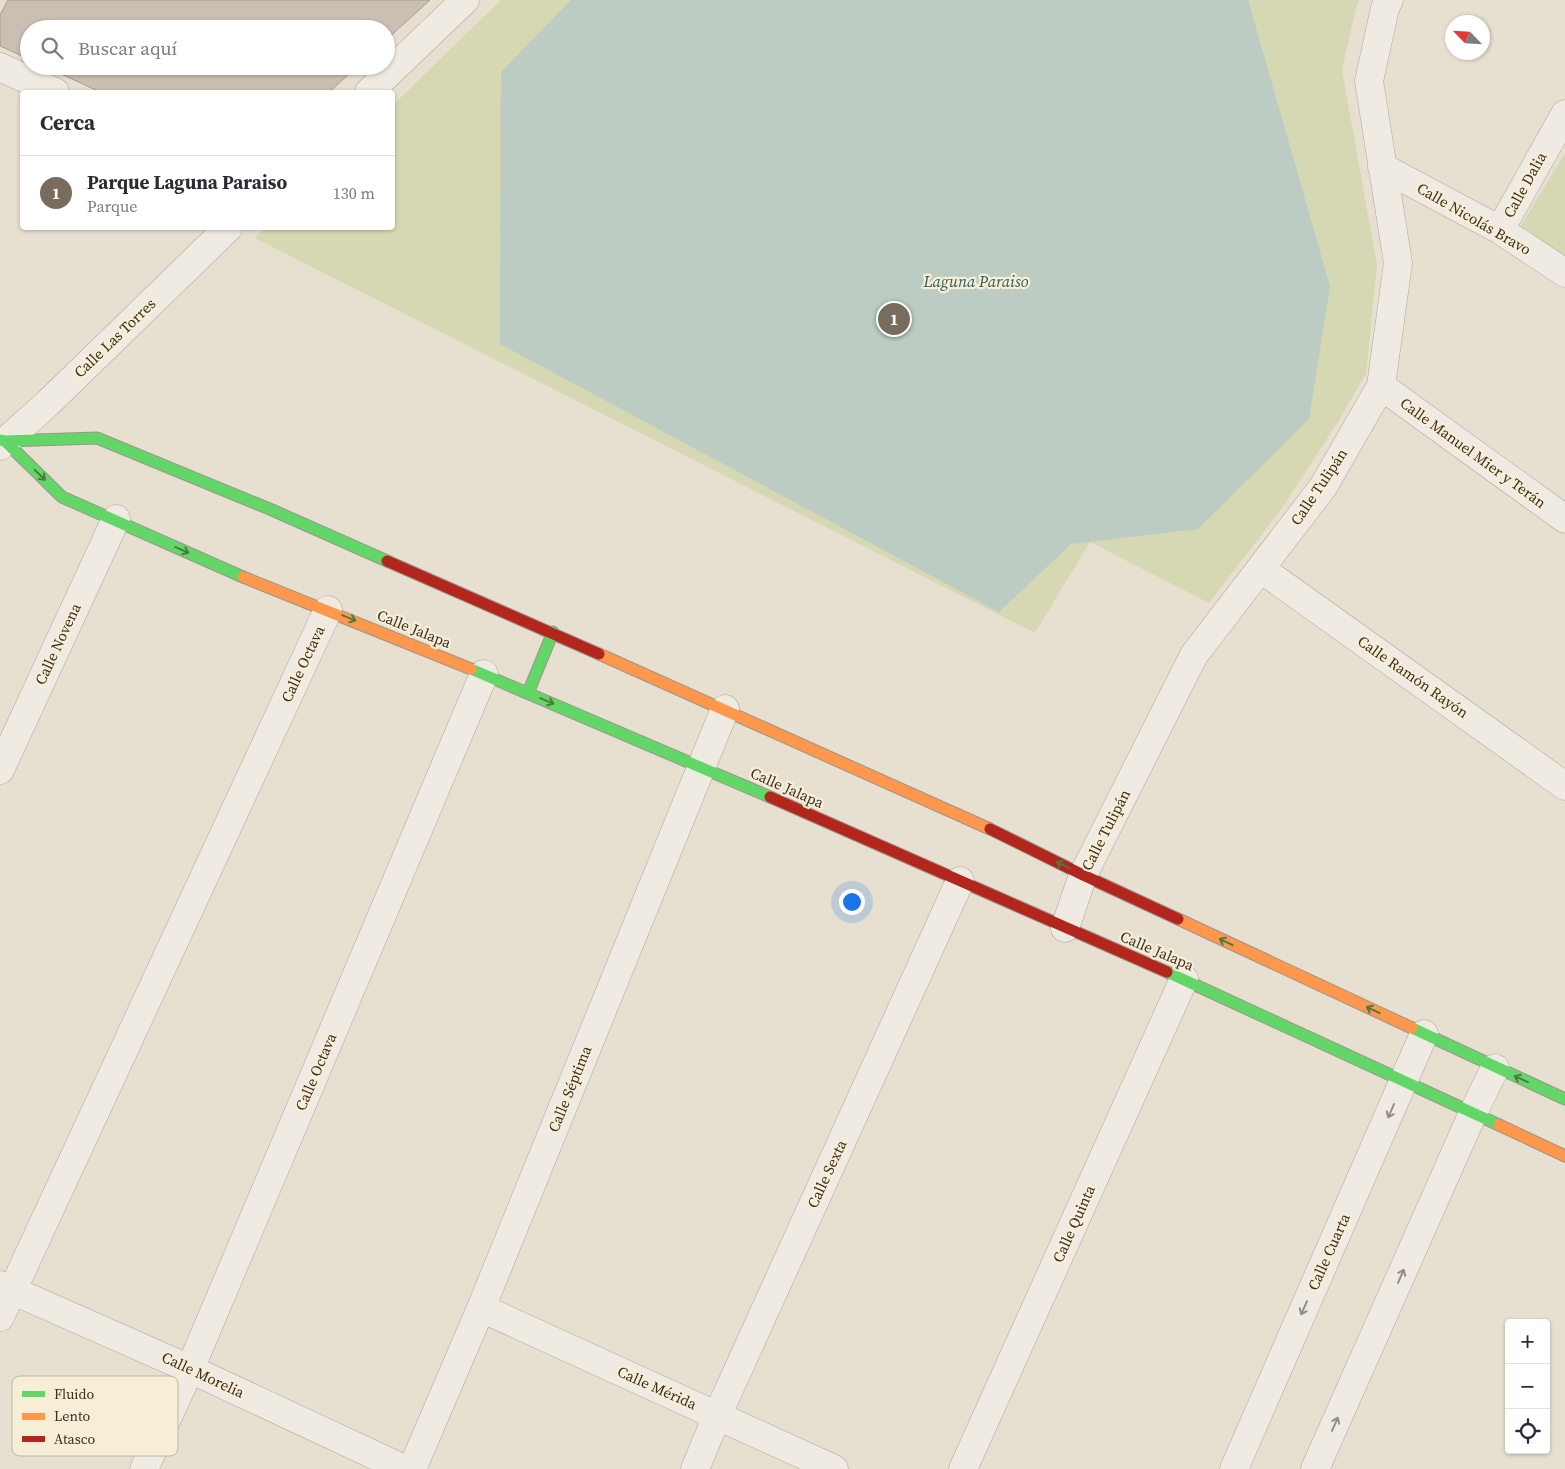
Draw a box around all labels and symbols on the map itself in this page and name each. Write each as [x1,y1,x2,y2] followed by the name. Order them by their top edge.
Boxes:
[1445,15,1490,60] north arrow
[1498,148,1551,221] street label: Calle Dalia
[1413,177,1535,260] street label: Calle Nicolás Bravo
[923,270,1029,292] water label: Laguna Paraiso
[69,293,160,382] street label: Calle Las Torres
[878,300,910,338] pin: 1
[1396,392,1551,513] street label: Calle Manuel Mier y Terán
[1285,444,1352,529] street label: Calle Tulipán
[33,469,46,481] one-way arrow
[174,545,189,555] one-way arrow
[29,599,86,688] street label: Calle Novena
[374,604,455,653] street label: Calle Jalapa
[341,614,356,624] one-way arrow
[276,622,330,706] street label: Calle Octava
[1354,630,1473,723] street label: Calle Ramón Rayón
[539,697,554,707] one-way arrow
[747,762,827,813] street label: Calle Jalapa
[1076,786,1135,874] street label: Calle Tulipán
[1056,860,1071,869] one-way arrow
[839,889,865,915] your location
[1117,926,1198,976] street label: Calle Jalapa
[1219,937,1234,946] one-way arrow
[1366,1005,1381,1015] one-way arrow
[290,1029,341,1114] street label: Calle Octava
[543,1042,597,1135] street label: Calle Séptima
[1514,1074,1529,1083] one-way arrow
[1385,1103,1395,1118] one-way arrow
[802,1136,852,1211] street label: Calle Sexta
[1047,1181,1100,1266] street label: Calle Quinta
[1302,1210,1355,1294] street label: Calle Cuarta
[1396,1269,1406,1284] one-way arrow
[1299,1300,1309,1315] one-way arrow
[158,1346,248,1403] street label: Calle Morelia
[614,1361,701,1415] street label: Calle Mérida
[12,1376,178,1456] legend
[54,1384,94,1404] text: Fluido
[54,1406,90,1426] text: Lento
[1331,1417,1340,1432] one-way arrow
[54,1429,96,1449] text: Atasco

